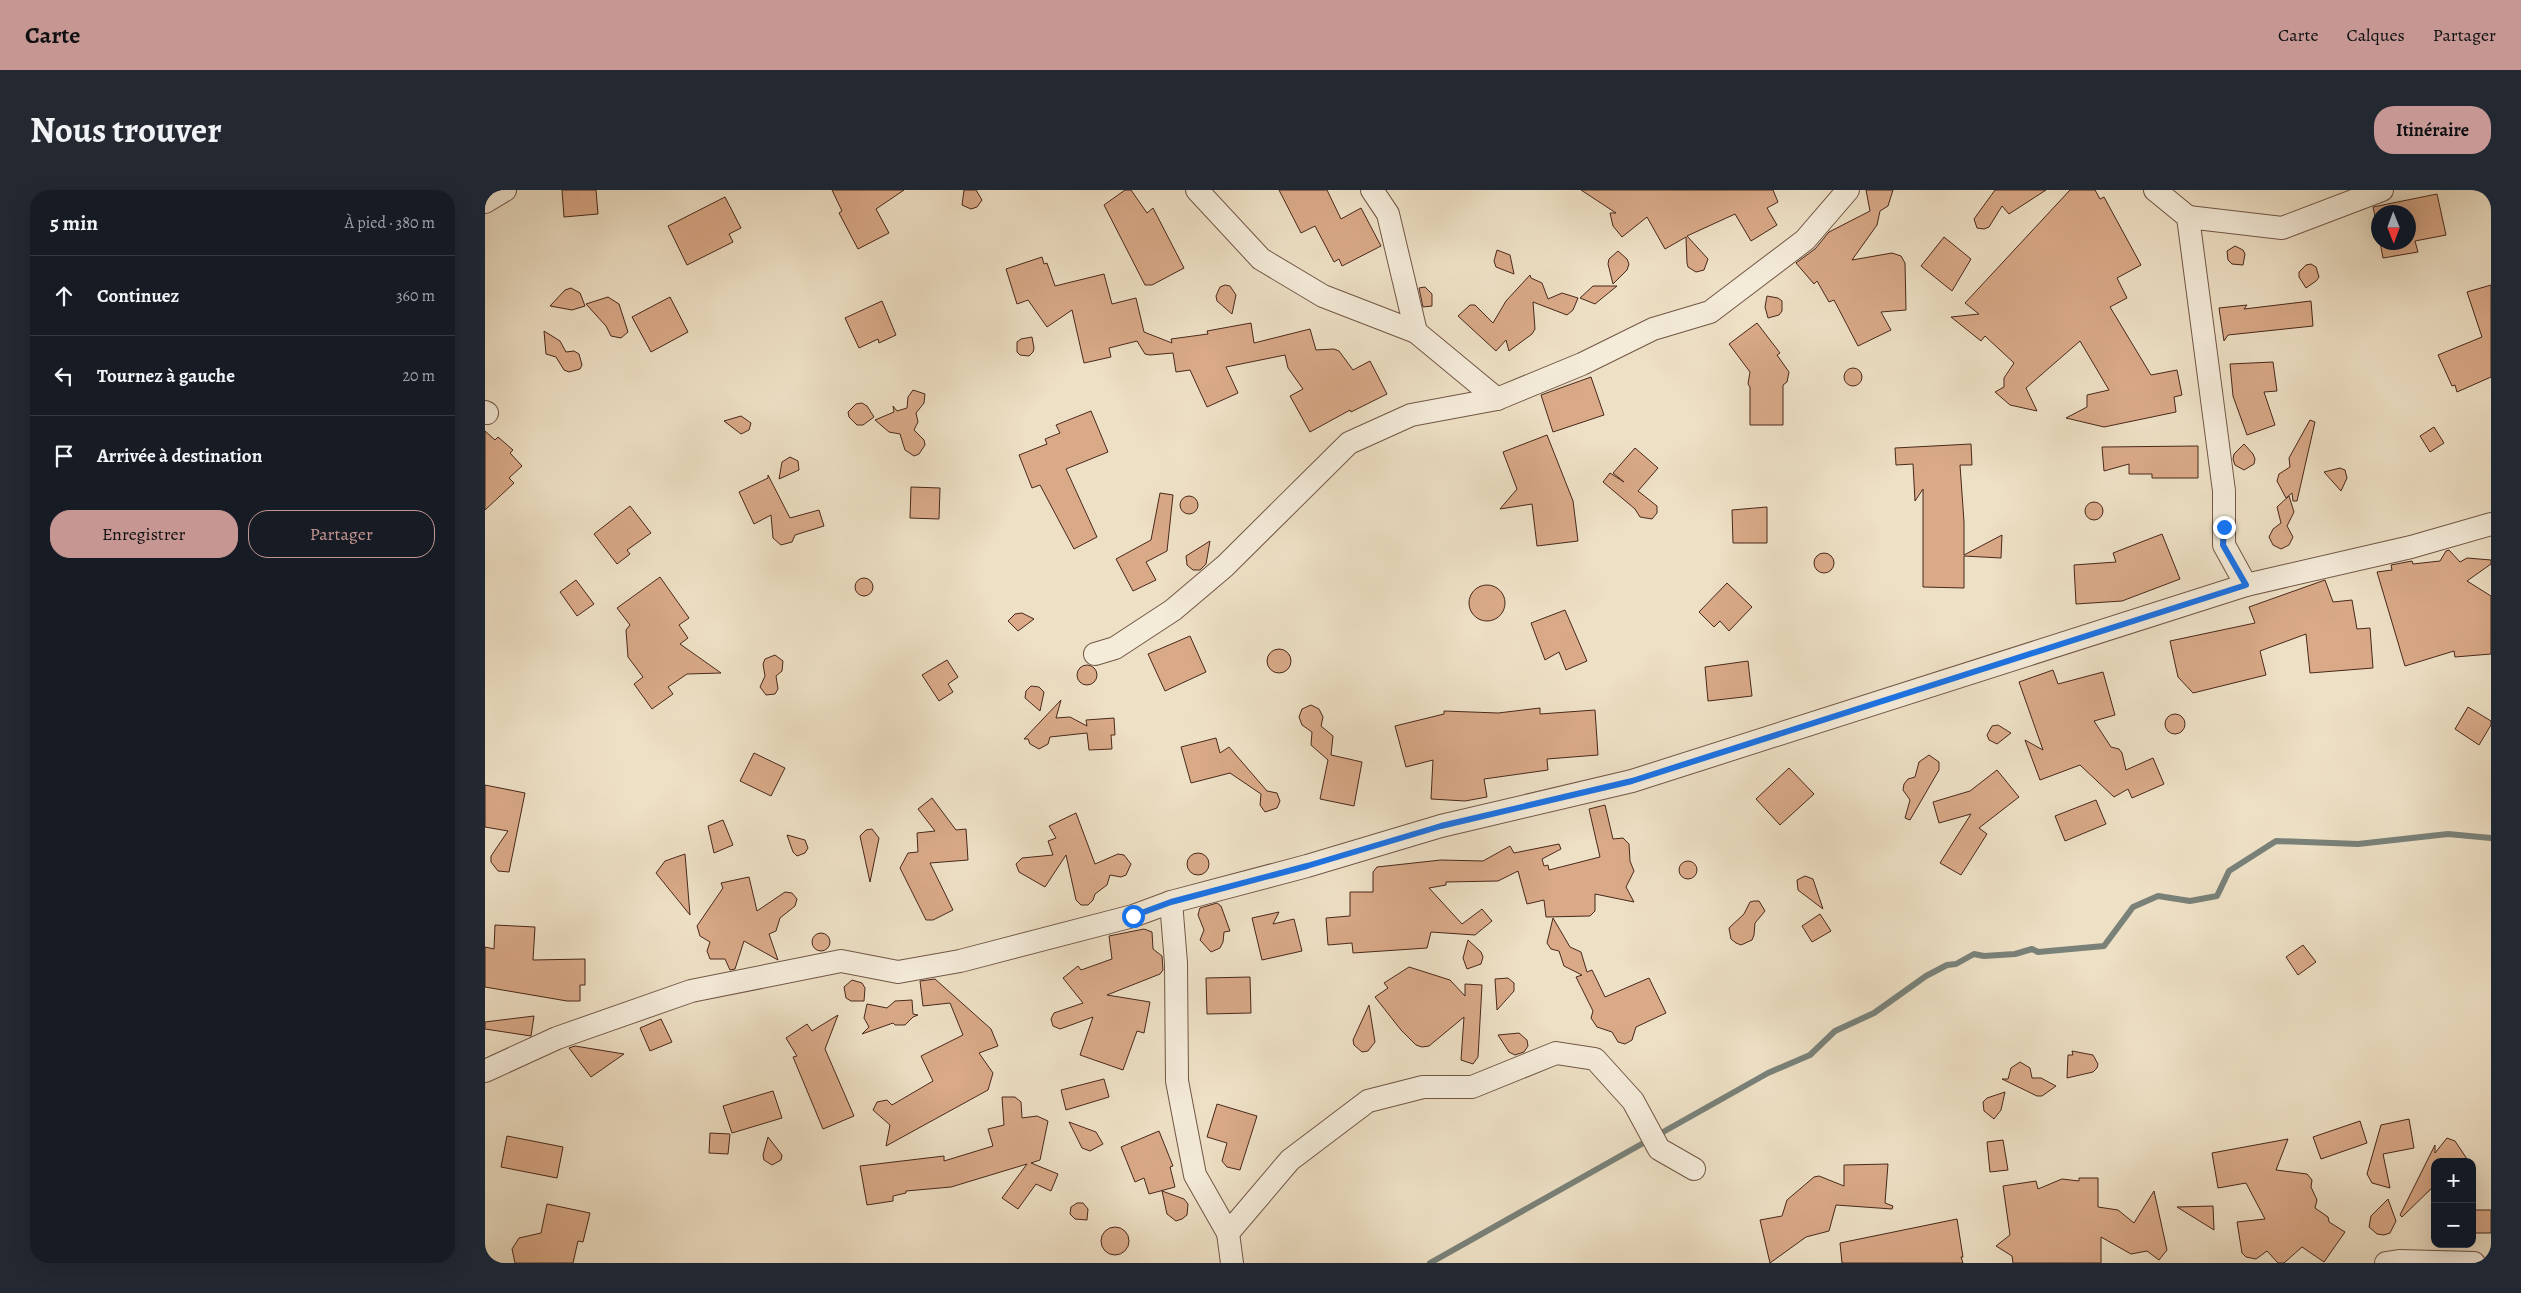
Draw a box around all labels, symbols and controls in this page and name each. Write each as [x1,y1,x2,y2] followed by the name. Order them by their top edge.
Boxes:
[25,19,80,51] text: Carte
[2278,23,2318,47] text: Carte
[2346,23,2405,47] text: Calques
[2433,23,2496,47] text: Partager
[30,106,222,154] text: Nous trouver
[2374,106,2491,154] button: Itinéraire
[2371,205,2416,250] north arrow
[50,209,98,237] text: 5 min
[345,212,435,234] text: À pied · 380 m
[50,282,78,310] icon: ahead
[97,283,179,309] text: Continuez
[396,285,435,307] text: 360 m
[50,362,78,390] icon: left
[97,363,235,389] text: Tournez à gauche
[402,365,435,387] text: 20 m
[50,442,78,470] icon: arrive
[97,443,262,469] text: Arrivée à destination
[50,510,238,558] button: Enregistrer
[248,510,435,558] button: Partager
[2213,516,2236,539] route end
[1122,905,1145,928] route start
[2431,1158,2476,1248] map controls
[2431,1158,2476,1203] button: +
[2431,1203,2476,1248] button: −

